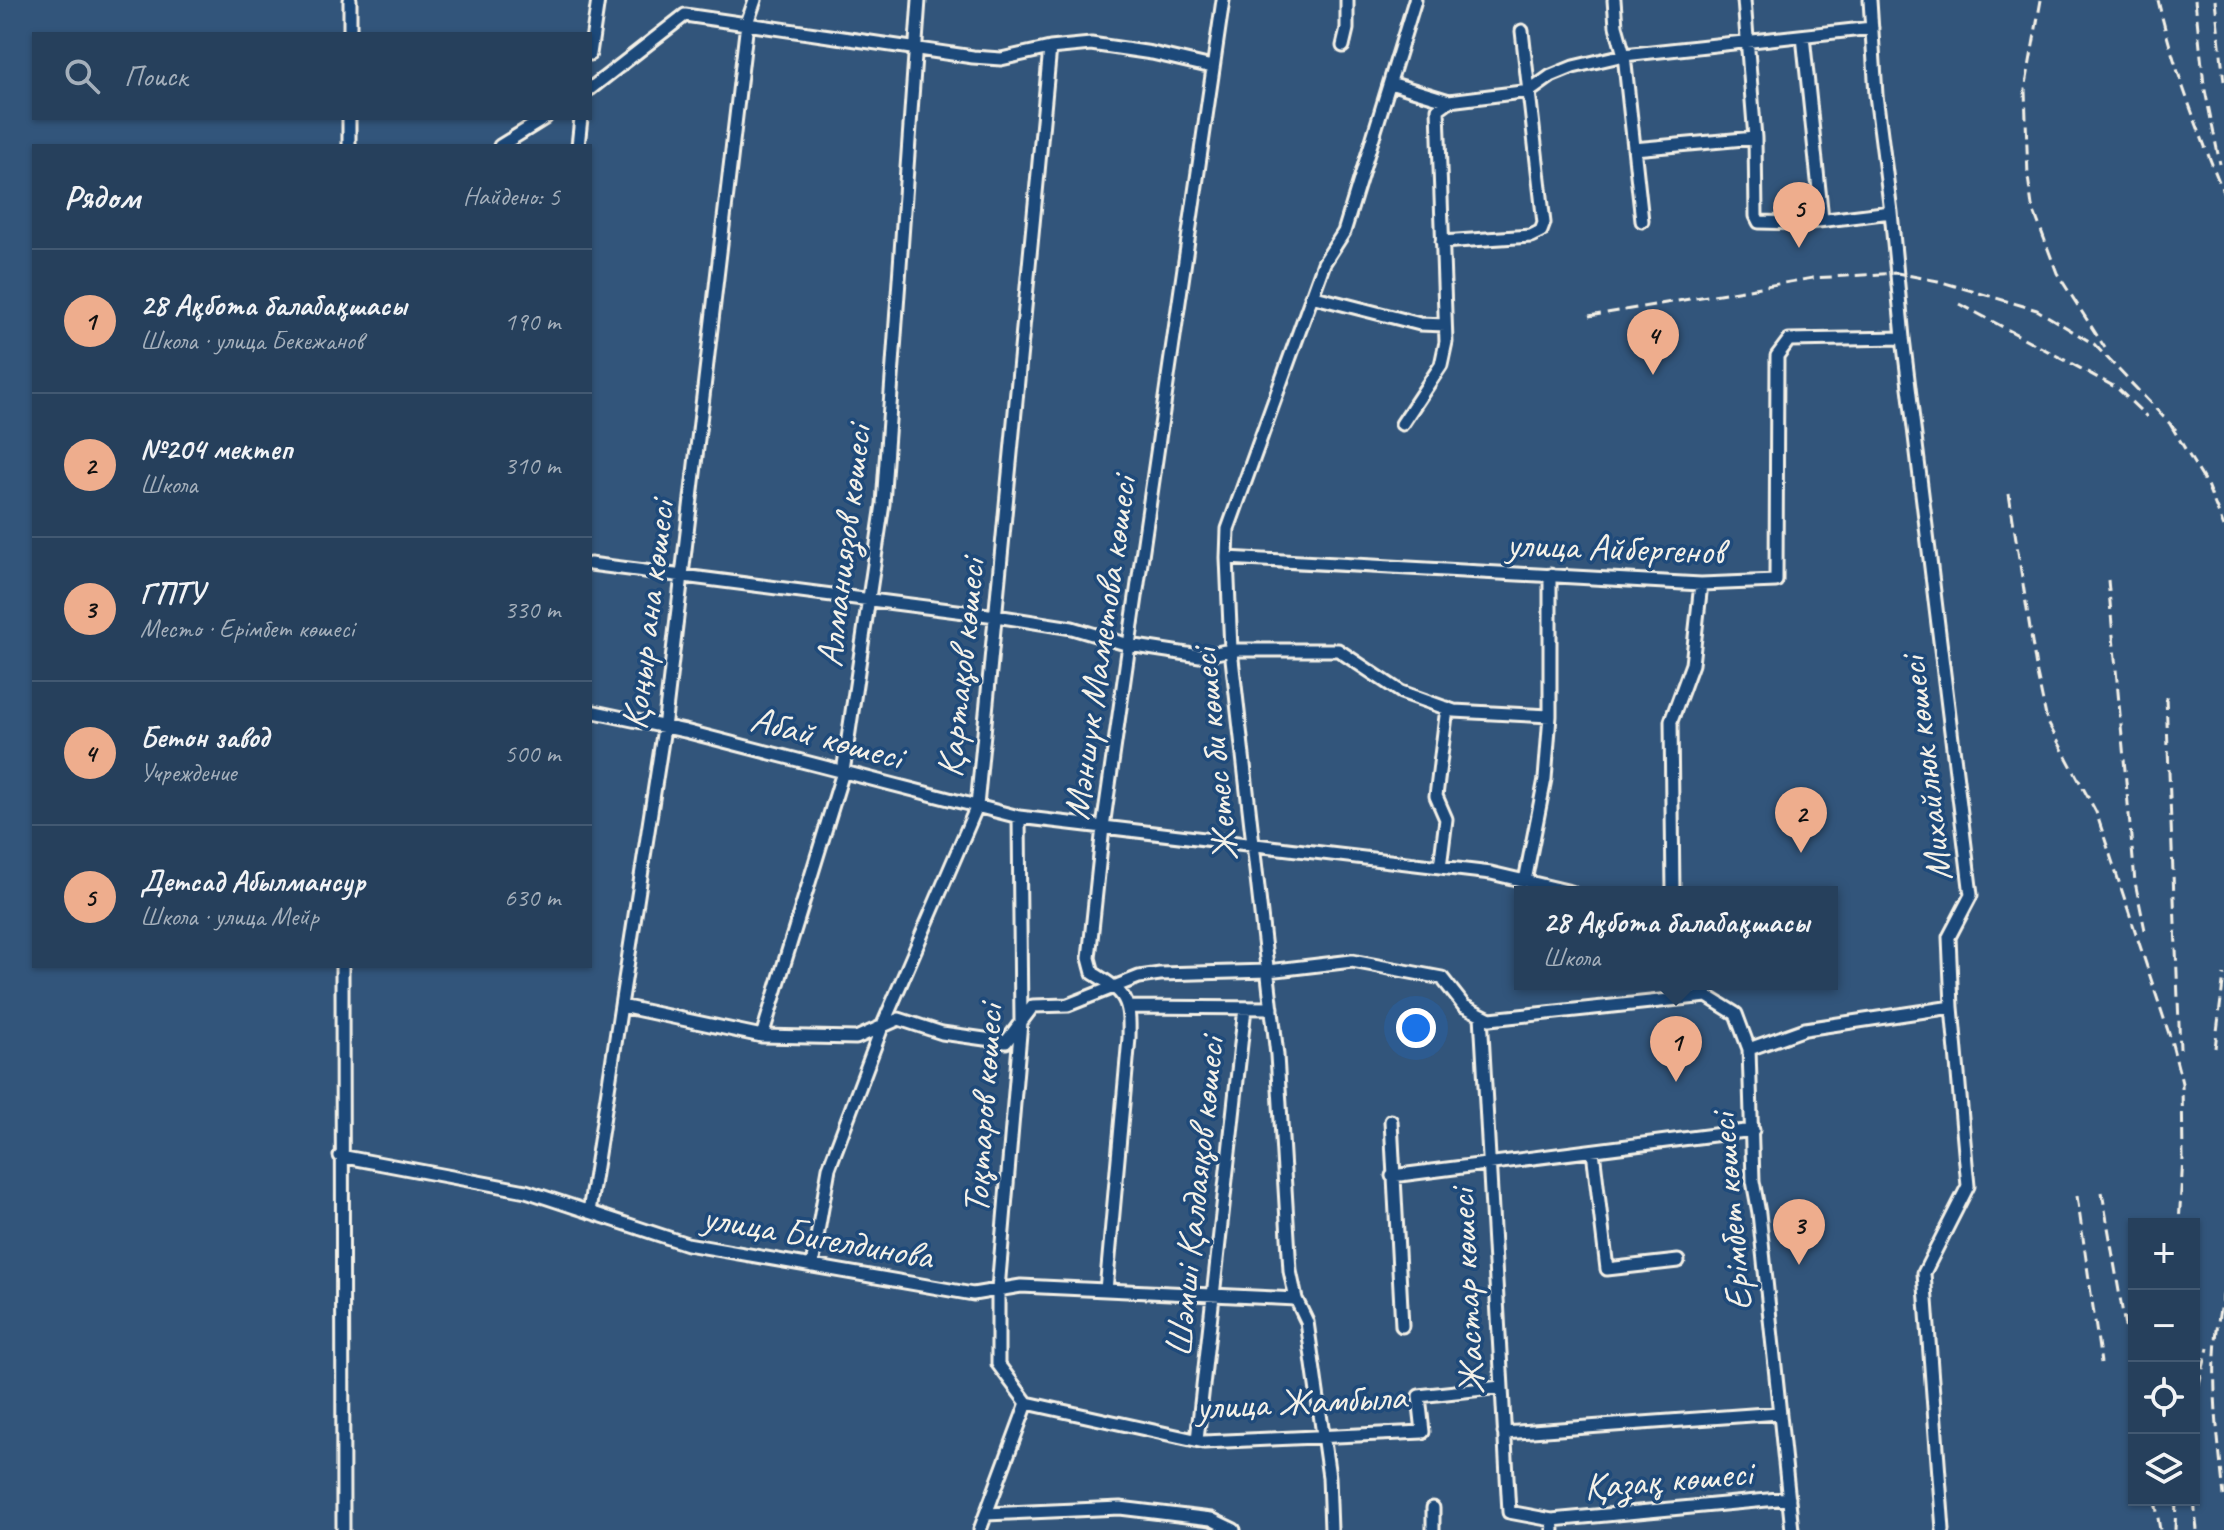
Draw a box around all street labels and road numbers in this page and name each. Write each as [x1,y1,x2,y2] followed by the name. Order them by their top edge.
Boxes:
[805,419,882,670] street label: Алманиязов көшесі
[1052,470,1147,823] street label: Мәншүк Маметова көшесі
[610,494,685,732] street label: Қоңыр ана көшесі
[1503,520,1731,575] street label: улица Айбергенов
[926,553,996,780] street label: Қартақов көшесі
[1180,642,1249,864] street label: Жетес би көшесі
[1888,650,1963,884] street label: Михайлюк көшесі
[746,695,912,781] street label: Абай көшесі
[952,999,1014,1215] street label: Тоқтаров көшесі
[1154,1031,1235,1359] street label: Шәмші Қалдаяқов көшесі
[1698,1107,1763,1313] street label: Ерімбет көшесі
[1437,1184,1495,1396] street label: Жастар көшесі
[697,1193,939,1280] street label: улица Бигелдинова
[1193,1372,1410,1431] street label: улица Жамбыла
[1582,1448,1758,1510] street label: Қазақ көшесі

